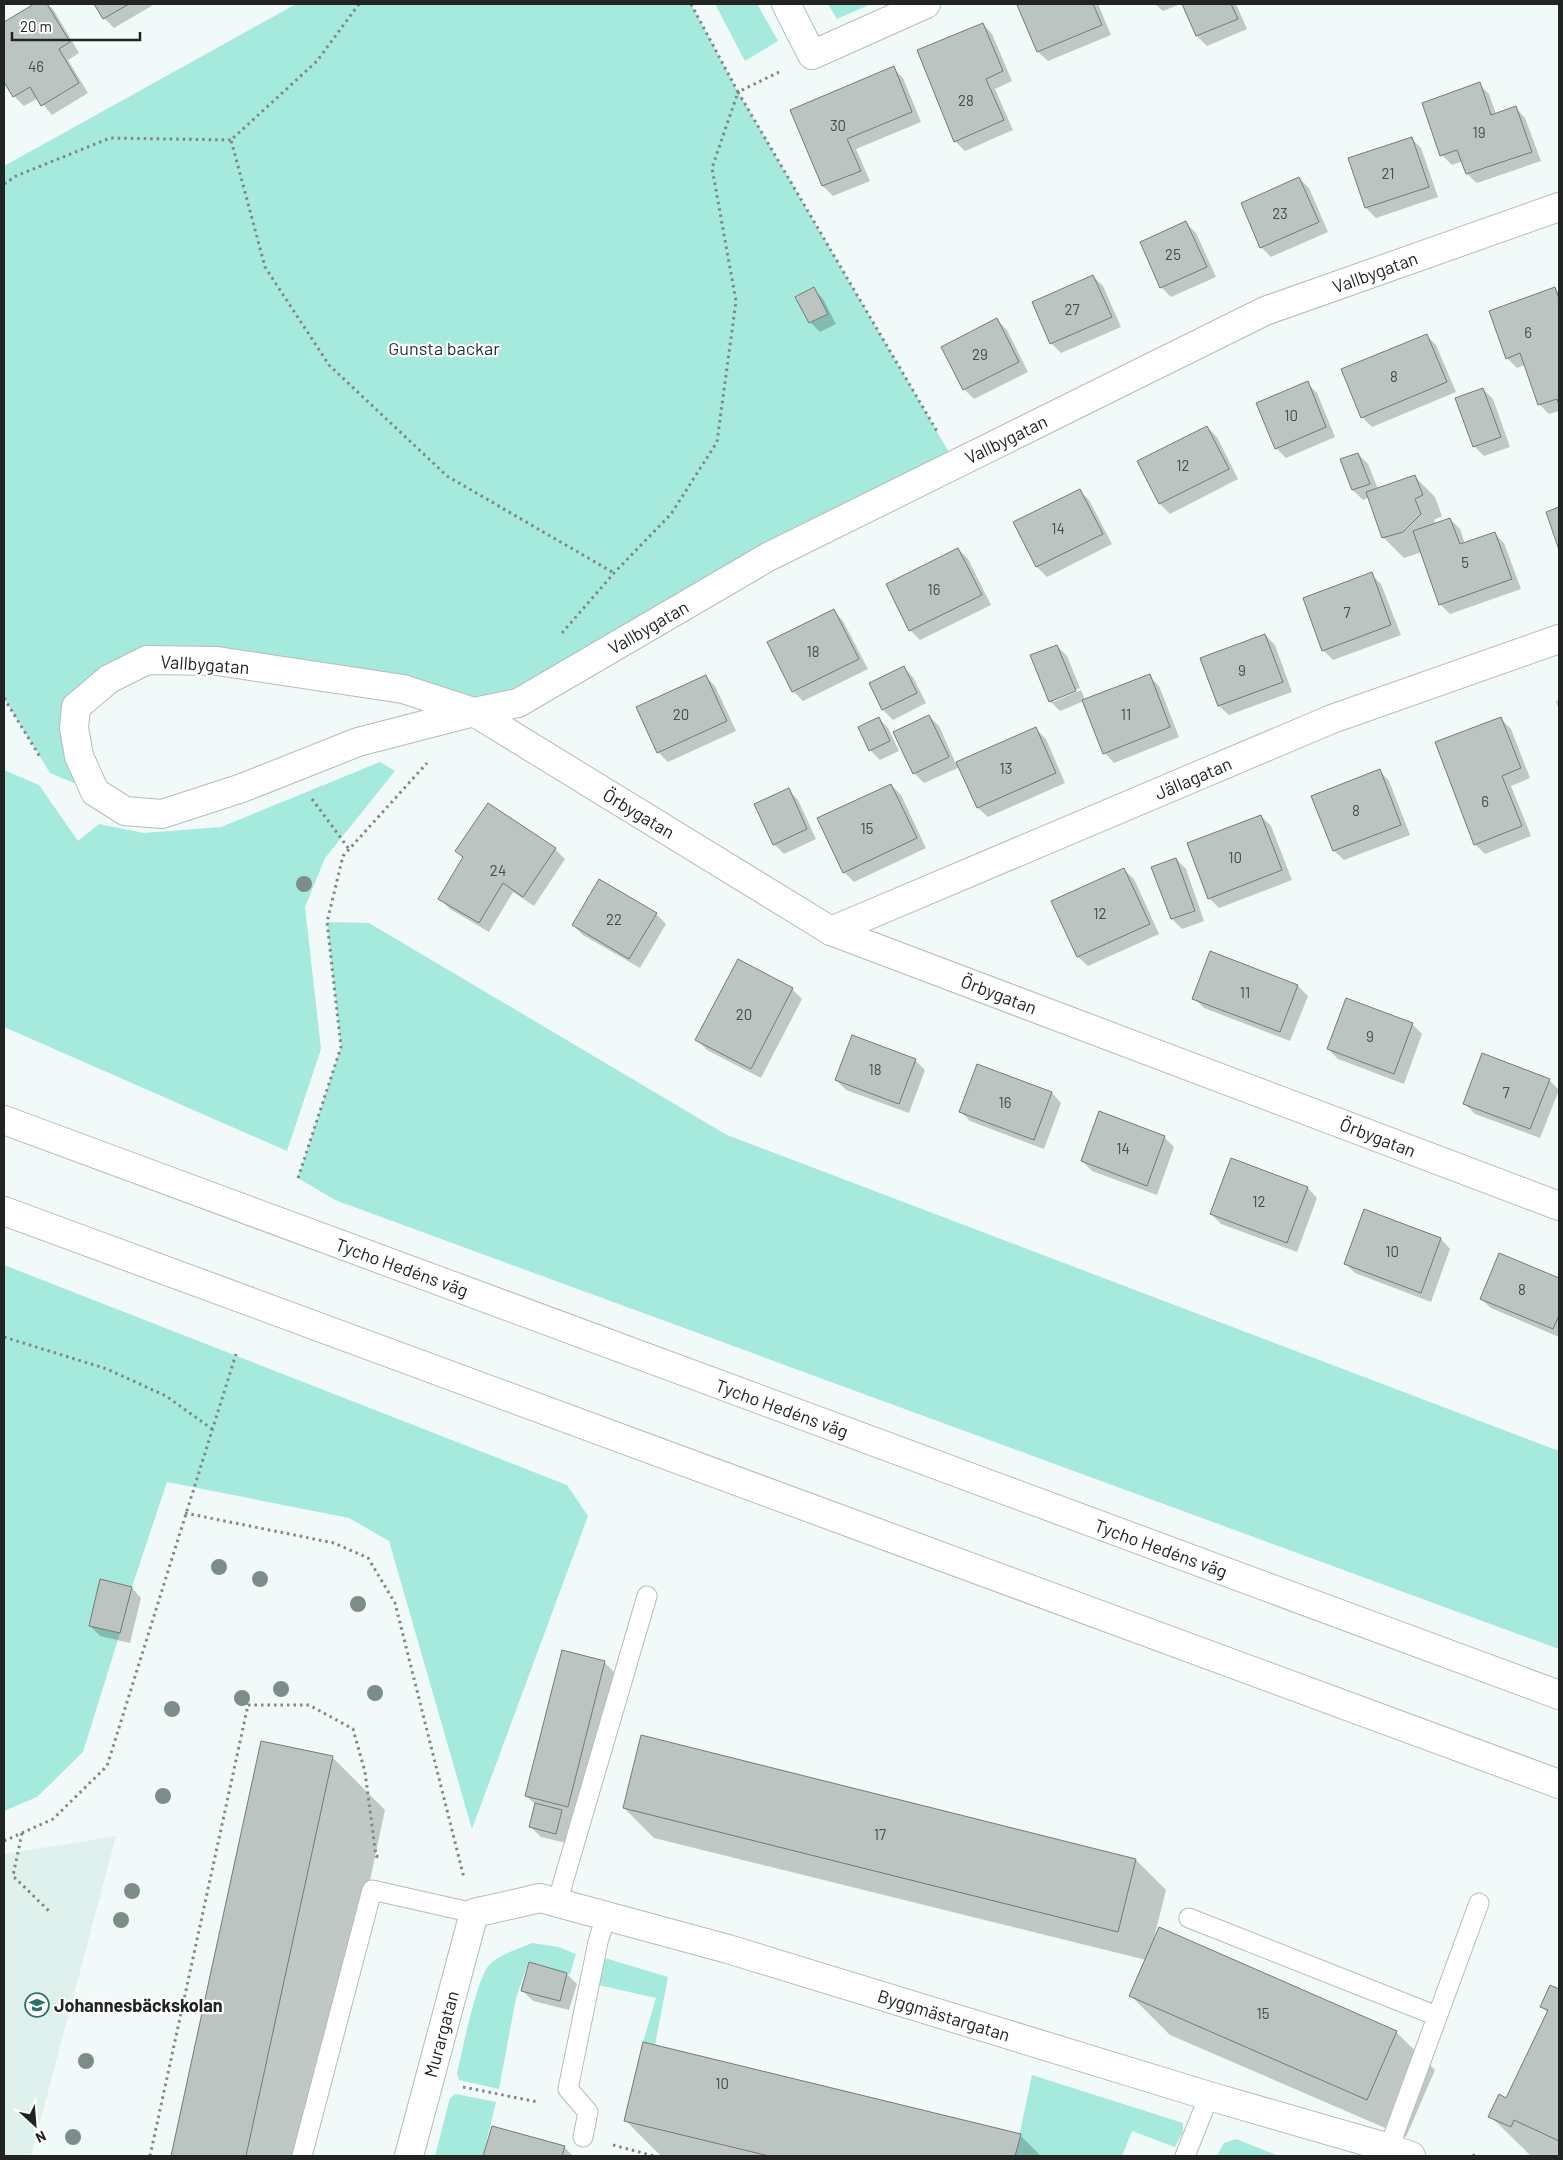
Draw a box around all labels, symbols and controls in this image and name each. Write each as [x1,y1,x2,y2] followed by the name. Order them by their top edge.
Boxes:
[12,10,140,42] scale bar
[20,17,52,35] text: 20 m
[28,57,44,75] house number: 46
[958,91,974,109] house number: 28
[830,116,846,134] house number: 30
[1472,123,1486,141] house number: 19
[1381,164,1395,182] house number: 21
[1272,204,1288,222] house number: 23
[1165,245,1181,263] house number: 25
[1329,246,1421,298] street label: Vallbygatan
[1064,300,1080,318] house number: 27
[1524,323,1532,341] house number: 6
[388,337,500,359] park label: Gunsta backar
[972,345,988,363] house number: 29
[1390,367,1398,385] house number: 8
[1284,406,1298,424] house number: 10
[961,410,1051,468] street label: Vallbygatan
[1176,456,1190,474] house number: 12
[1051,519,1065,537] house number: 14
[1461,553,1469,571] house number: 5
[928,580,940,598] house number: 16
[604,595,692,659] street label: Vallbygatan
[1343,603,1351,621] house number: 7
[806,642,820,660] house number: 18
[160,650,250,678] street label: Vallbygatan
[1238,661,1246,679] house number: 9
[673,705,689,723] house number: 20
[1121,705,1131,723] house number: 11
[1151,752,1235,804] street label: Jällagatan
[1000,759,1012,777] house number: 13
[599,783,679,843] street label: Örbygatan
[1481,792,1489,810] house number: 6
[1352,801,1360,819] house number: 8
[861,819,873,837] house number: 15
[1228,848,1242,866] house number: 10
[490,861,506,879] house number: 24
[1093,904,1107,922] house number: 12
[606,910,622,928] house number: 22
[958,969,1040,1019] street label: Örbygatan
[1240,983,1250,1001] house number: 11
[736,1005,752,1023] house number: 20
[1366,1027,1374,1045] house number: 9
[868,1060,882,1078] house number: 18
[1502,1083,1510,1101] house number: 7
[999,1093,1011,1111] house number: 16
[1337,1112,1419,1162] street label: Örbygatan
[1116,1139,1130,1157] house number: 14
[1252,1192,1266,1210] house number: 12
[333,1233,471,1301] street label: Tycho Hedéns väg
[1385,1242,1399,1260] house number: 10
[1518,1280,1526,1298] house number: 8
[713,1374,851,1442] street label: Tycho Hedéns väg
[1092,1514,1230,1582] street label: Tycho Hedéns väg
[874,1825,886,1843] house number: 17
[875,1984,1013,2046] street label: Byggmästargatan
[419,1988,463,2080] street label: Murargatan
[24,1992,50,2018] school or university icon: Johannesbäckskolan
[54,1994,223,2016] place label: Johannesbäckskolan
[1257,2004,1269,2022] house number: 15
[715,2074,729,2092] house number: 10
[10,2100,60,2150] north arrow
[33,2127,49,2147] text: N

